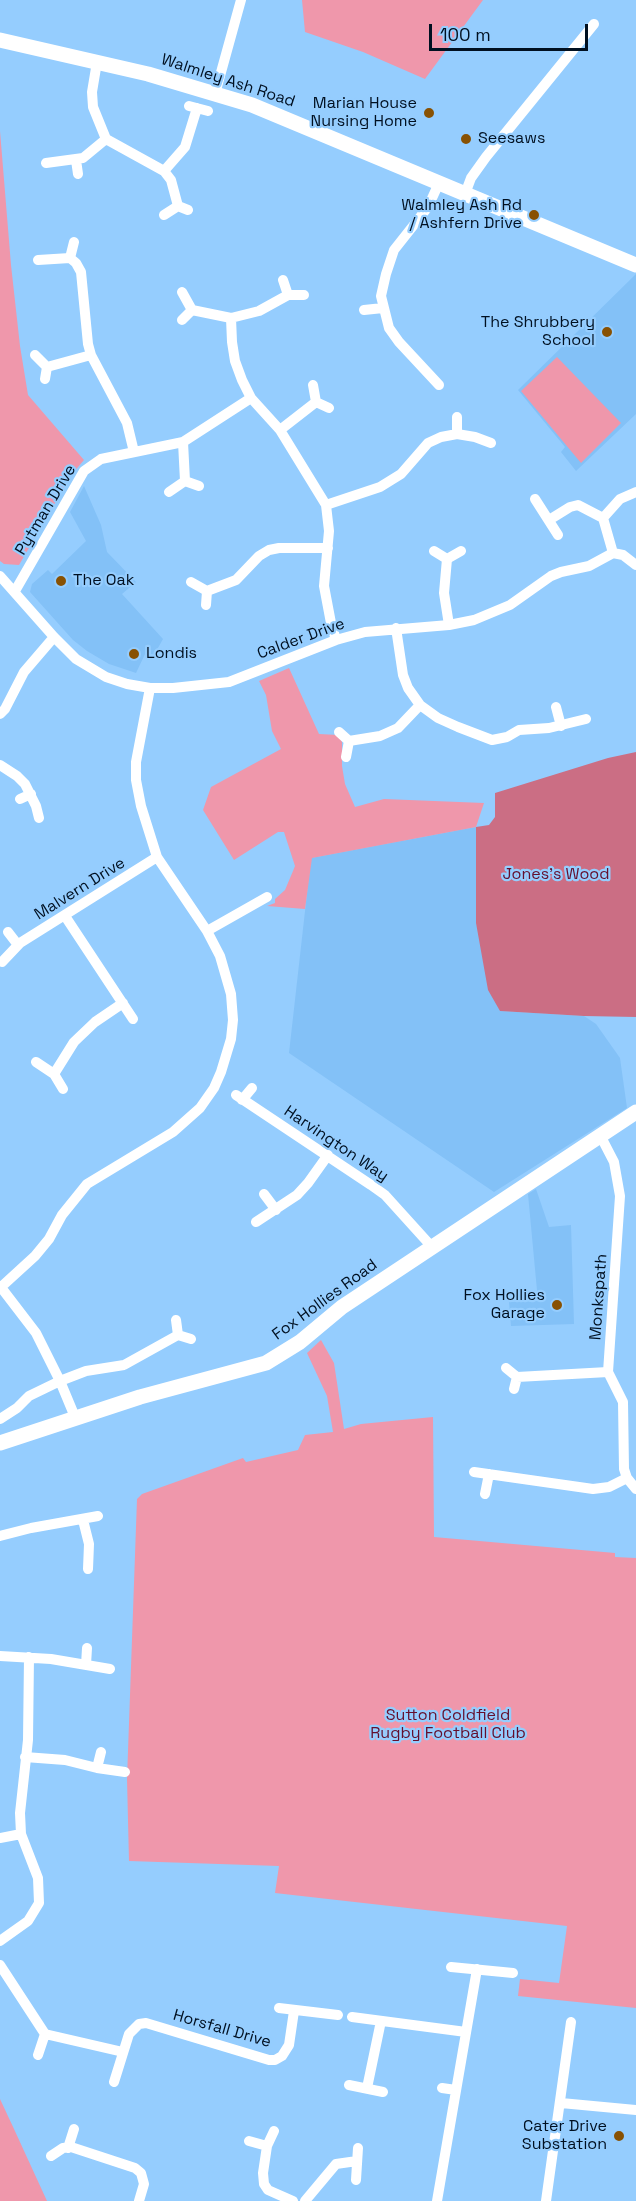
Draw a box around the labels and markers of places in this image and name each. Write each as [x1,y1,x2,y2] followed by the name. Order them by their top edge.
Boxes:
[311,94,417,132] place label: Marian House Nursing Home
[422,106,436,120] marker: Marian House Nursing Home
[478,129,545,149] place label: Seesaws
[459,132,473,146] marker: Seesaws
[401,196,522,234] place label: Walmley Ash Rd / Ashfern Drive
[527,208,541,222] marker: Walmley Ash Rd / Ashfern Drive
[481,313,595,351] place label: The Shrubbery School
[600,325,614,339] marker: The Shrubbery School
[73,571,134,591] place label: The Oak
[54,574,68,588] marker: The Oak
[146,644,197,664] place label: Londis
[127,647,141,661] marker: Londis
[463,1286,545,1324] place label: Fox Hollies Garage
[550,1298,564,1312] marker: Fox Hollies Garage
[522,2117,607,2155] place label: Cater Drive Substation
[612,2129,626,2143] marker: Cater Drive Substation

